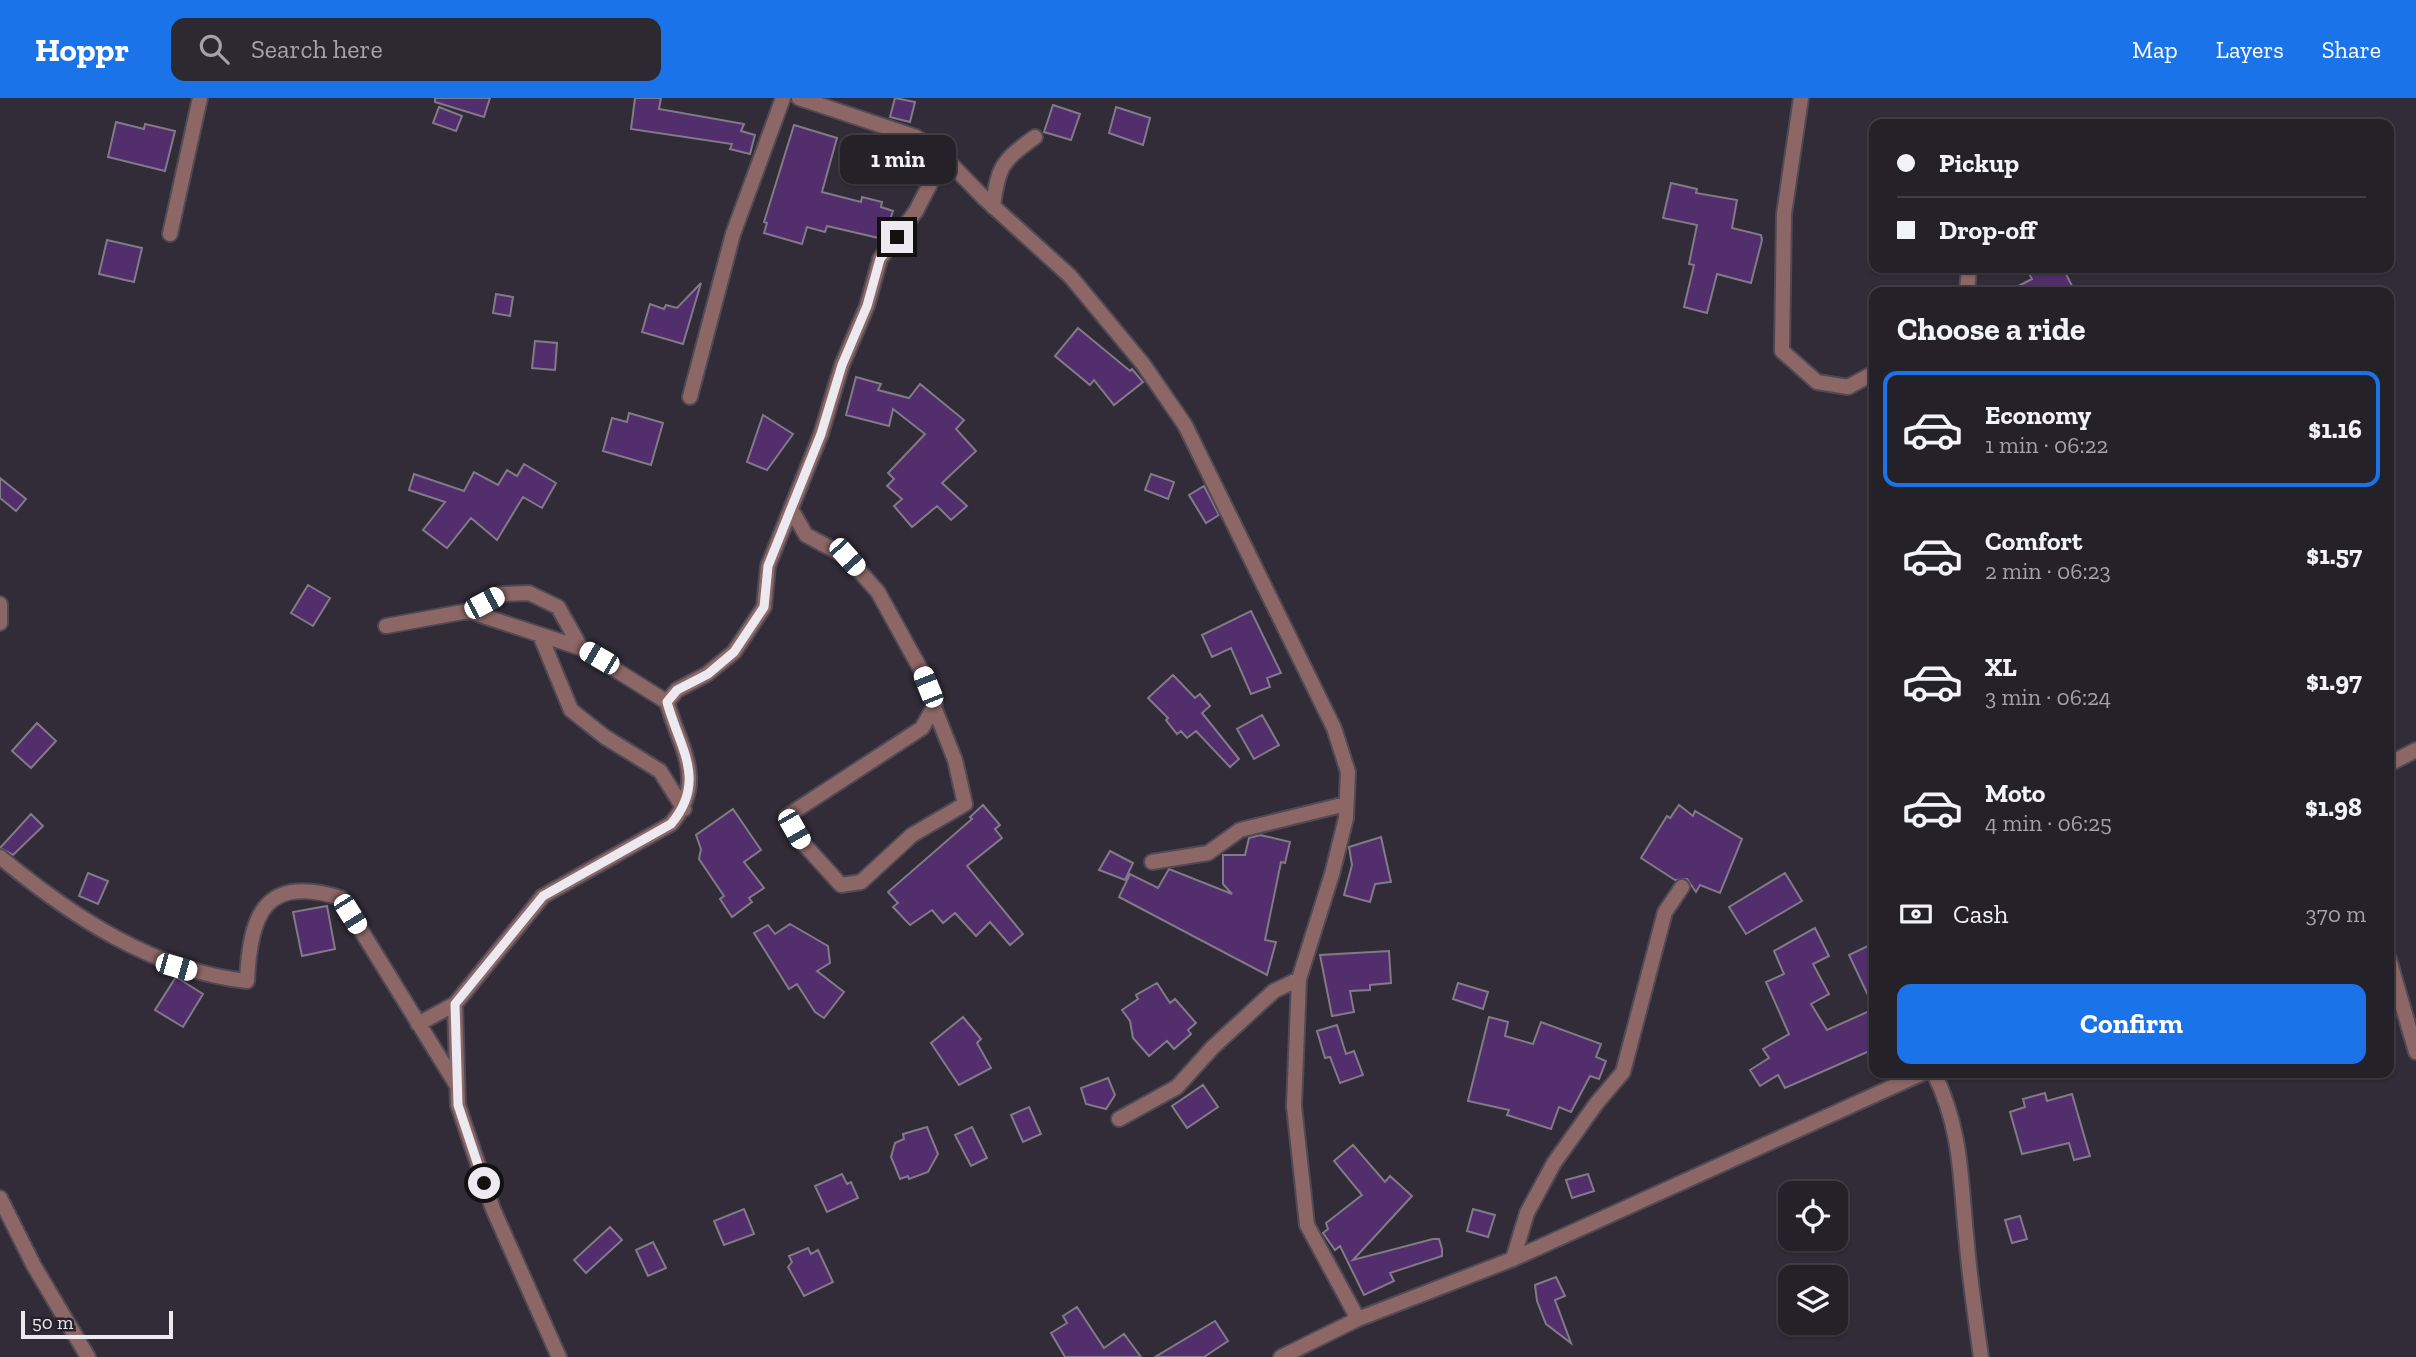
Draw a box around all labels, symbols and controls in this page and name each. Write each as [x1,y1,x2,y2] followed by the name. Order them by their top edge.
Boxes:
[171,18,661,81] search box
[35,30,129,69] text: Hoppr
[195,30,233,68] icon: search
[251,33,383,65] text: Search here
[2132,35,2178,64] text: Map
[2216,35,2284,64] text: Layers
[2322,35,2381,64] text: Share
[839,136,955,184] callout: 1 min
[871,145,925,173] text: 1 min
[1939,147,2019,179] text: Pickup
[1939,214,2036,246] text: Drop-off
[881,221,913,253] route end
[1897,310,2085,348] text: Choose a ride
[1901,398,1964,461] icon: car
[1985,399,2091,431] text: Economy
[2308,413,2362,445] text: $1.16
[1985,431,2108,459] text: 1 min · 06:22
[1901,524,1964,587] icon: car
[1985,525,2082,557] text: Comfort
[826,534,869,580] car
[2306,539,2362,571] text: $1.57
[1985,557,2111,585] text: 2 min · 06:23
[461,584,508,622] car
[576,638,623,678] car
[1901,650,1964,713] icon: car
[1985,651,2017,683] text: XL
[911,664,946,710] car
[2306,665,2362,697] text: $1.97
[1985,683,2111,711] text: 3 min · 06:24
[1901,776,1964,839] icon: car
[1985,777,2045,809] text: Moto
[2305,791,2362,823] text: $1.98
[775,806,814,852] car
[1985,809,2112,837] text: 4 min · 06:25
[330,891,371,937] car
[1897,895,1935,933] icon: cash
[1953,898,2008,930] text: Cash
[2306,900,2366,928] text: 370 m
[153,951,200,983] car
[1897,984,2366,1064] button: Confirm
[468,1167,500,1199] route start
[1778,1181,1848,1335] map controls
[1778,1181,1848,1251] button: locate
[1778,1265,1848,1335] button: layers
[21,1308,173,1340] scale bar
[32,1311,73,1334] text: 50 m

